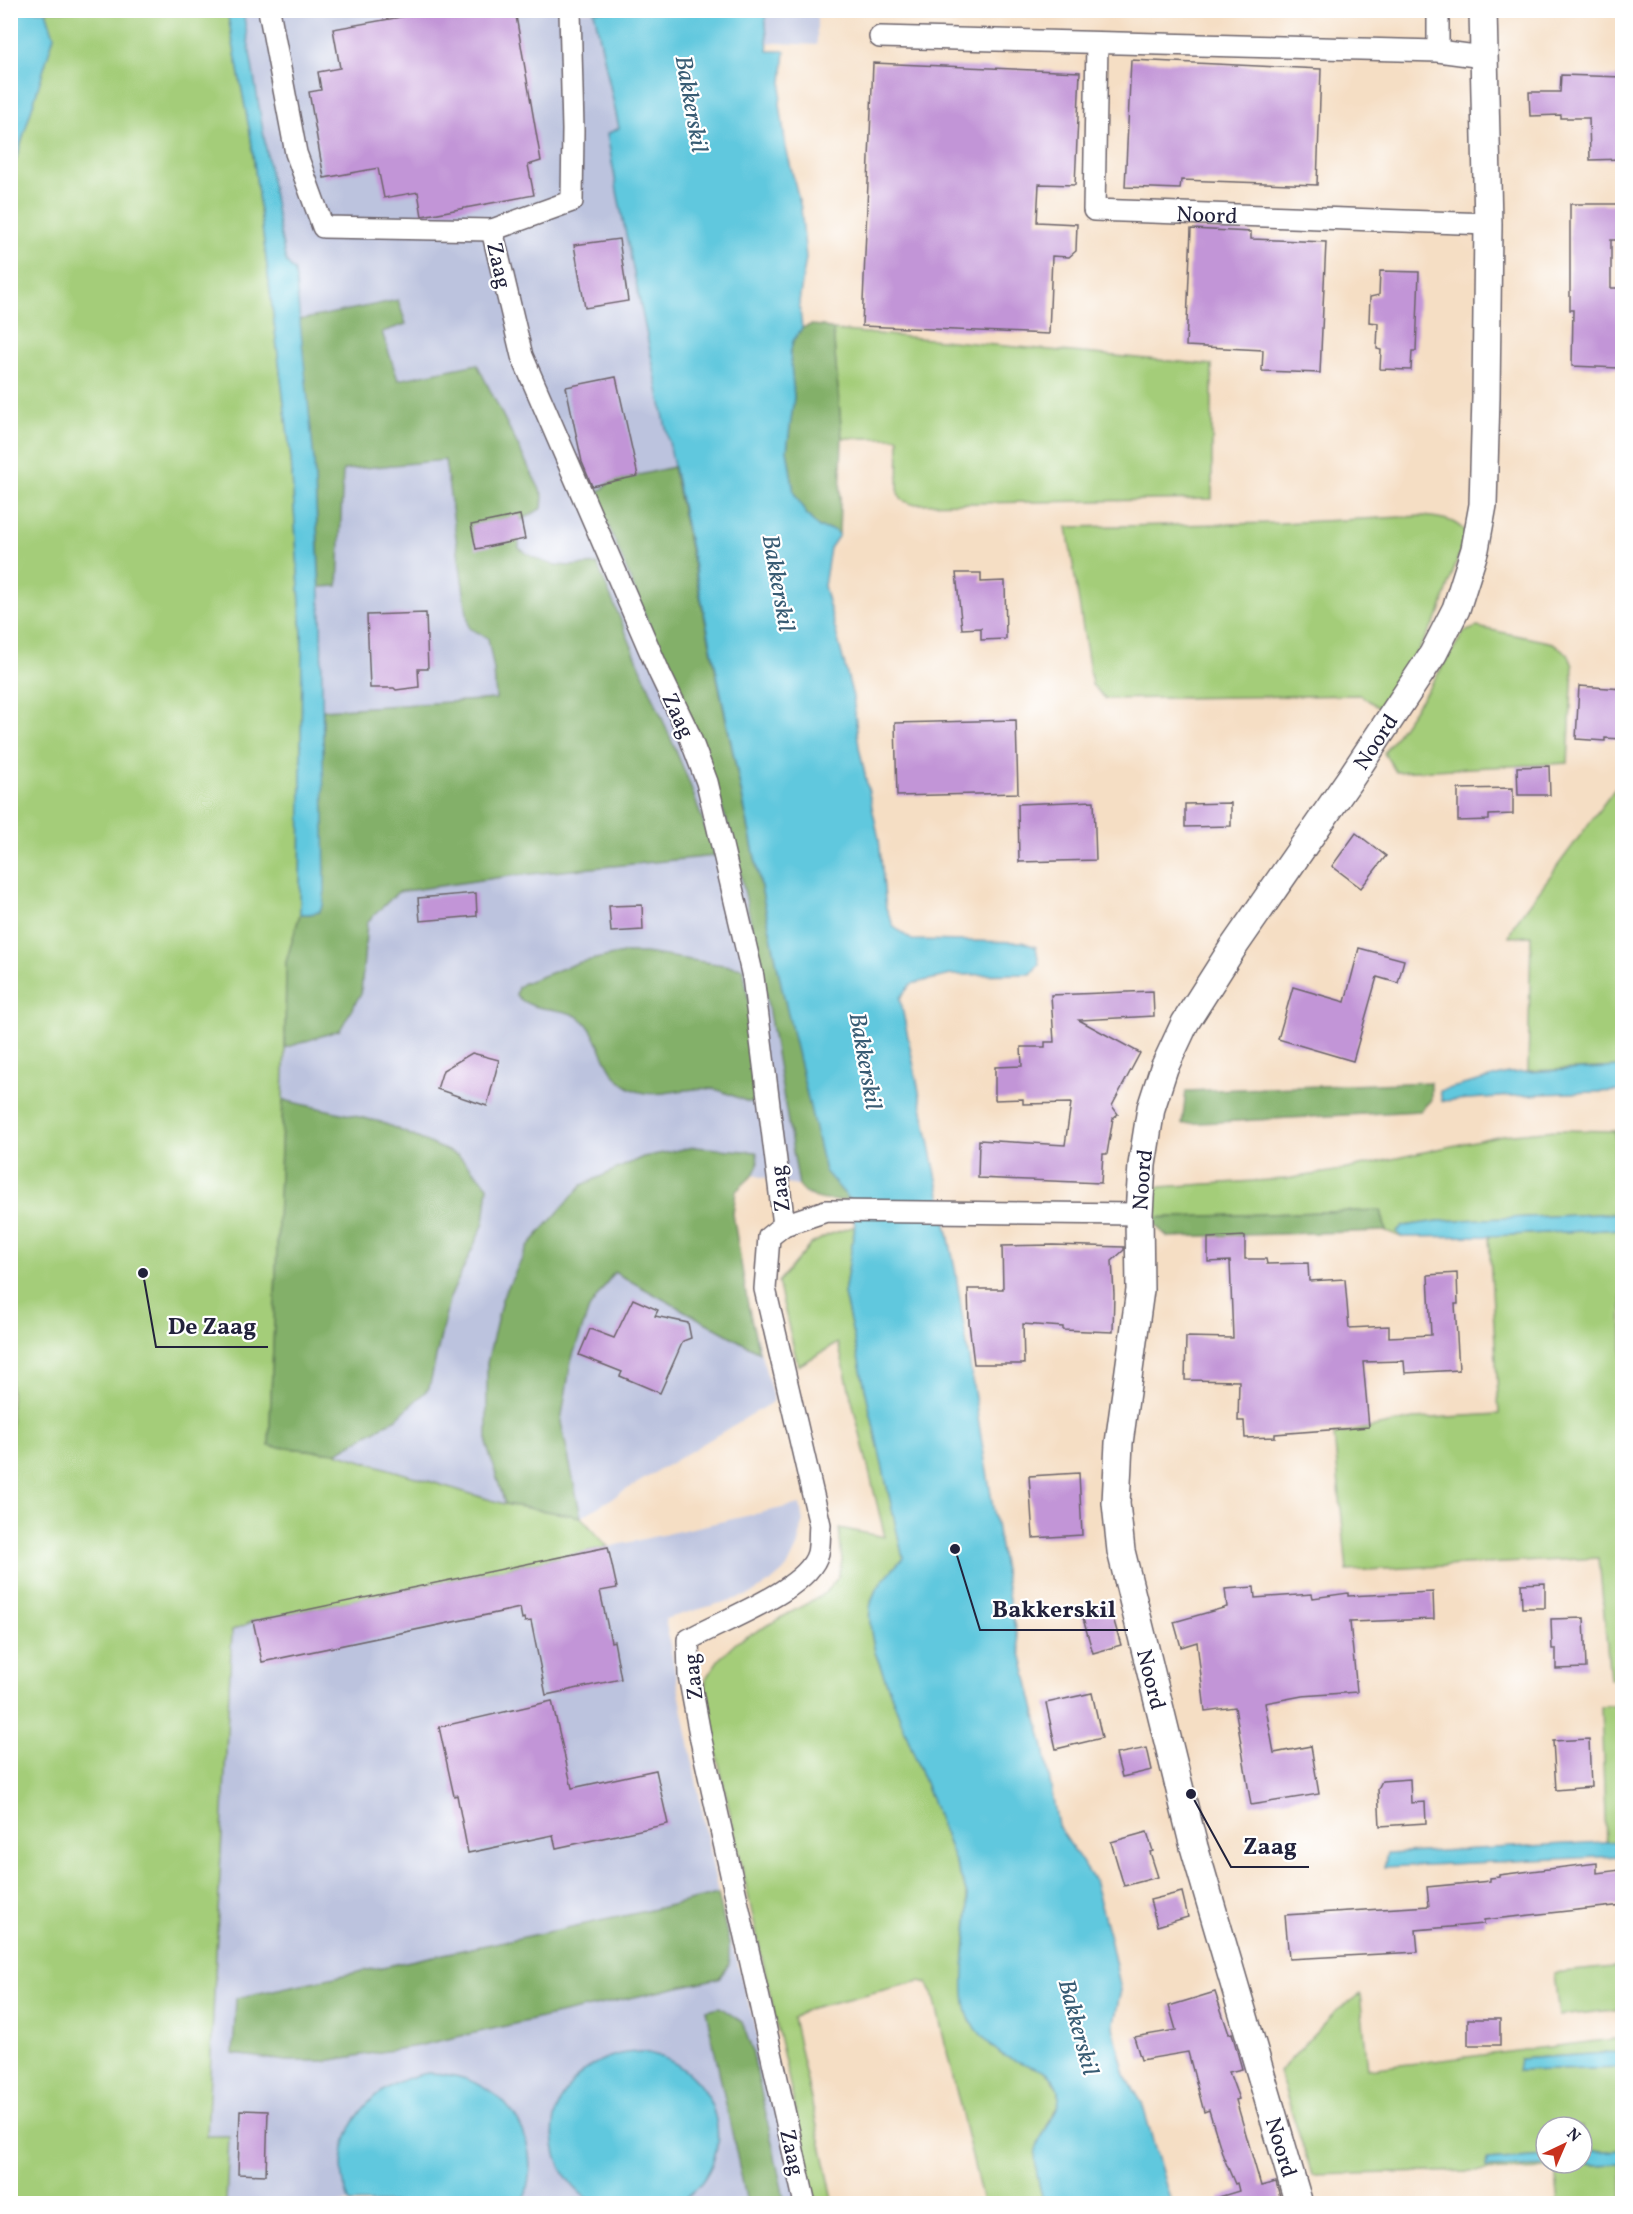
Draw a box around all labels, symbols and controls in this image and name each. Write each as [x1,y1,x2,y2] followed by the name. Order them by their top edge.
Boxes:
[665,53,715,156] water label: Bakkerskil
[1176,200,1238,233] street label: Noord
[477,239,518,292] street label: Zaag
[752,532,802,635] water label: Bakkerskil
[653,688,701,744] street label: Zaag
[1347,709,1407,777] street label: Noord
[839,1010,889,1113] water label: Bakkerskil
[1126,1147,1162,1212] street label: Noord
[763,1163,800,1214] street label: Zaag
[156,1305,268,1347] callout: De Zaag
[168,1311,256,1345] text: De Zaag
[980,1588,1128,1630] callout: Bakkerskil
[992,1594,1116,1628] text: Bakkerskil
[1127,1646,1172,1713] street label: Noord
[677,1652,712,1702] street label: Zaag
[1231,1825,1309,1867] callout: Zaag
[1243,1831,1297,1865] text: Zaag
[1048,1976,1106,2079] water label: Bakkerskil
[1256,2114,1303,2182] street label: Noord
[1534,2115,1594,2175] north arrow
[1561,2124,1585,2148] text: N
[770,2126,811,2179] street label: Zaag

